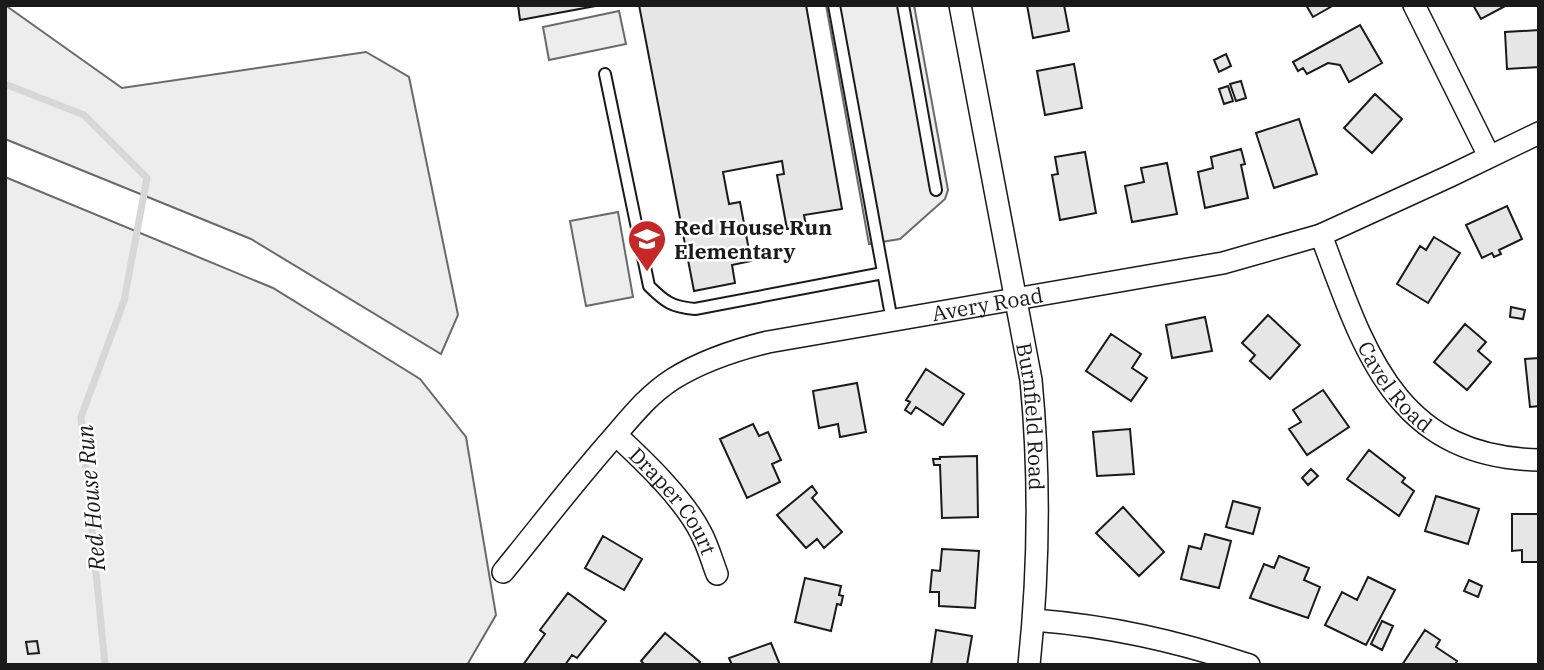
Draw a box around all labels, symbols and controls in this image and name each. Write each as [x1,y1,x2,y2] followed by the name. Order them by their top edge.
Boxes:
[674,213,832,265] place label: Red House Run Elementary
[626,218,668,273] school or university icon: Red House Run Elementary
[930,280,1045,327] street label: Avery Road
[1352,336,1438,438] street label: Cavel Road
[1010,340,1051,491] street label: Burnfield Road
[69,424,111,573] water label: Red House Run
[623,441,723,558] street label: Draper Court

